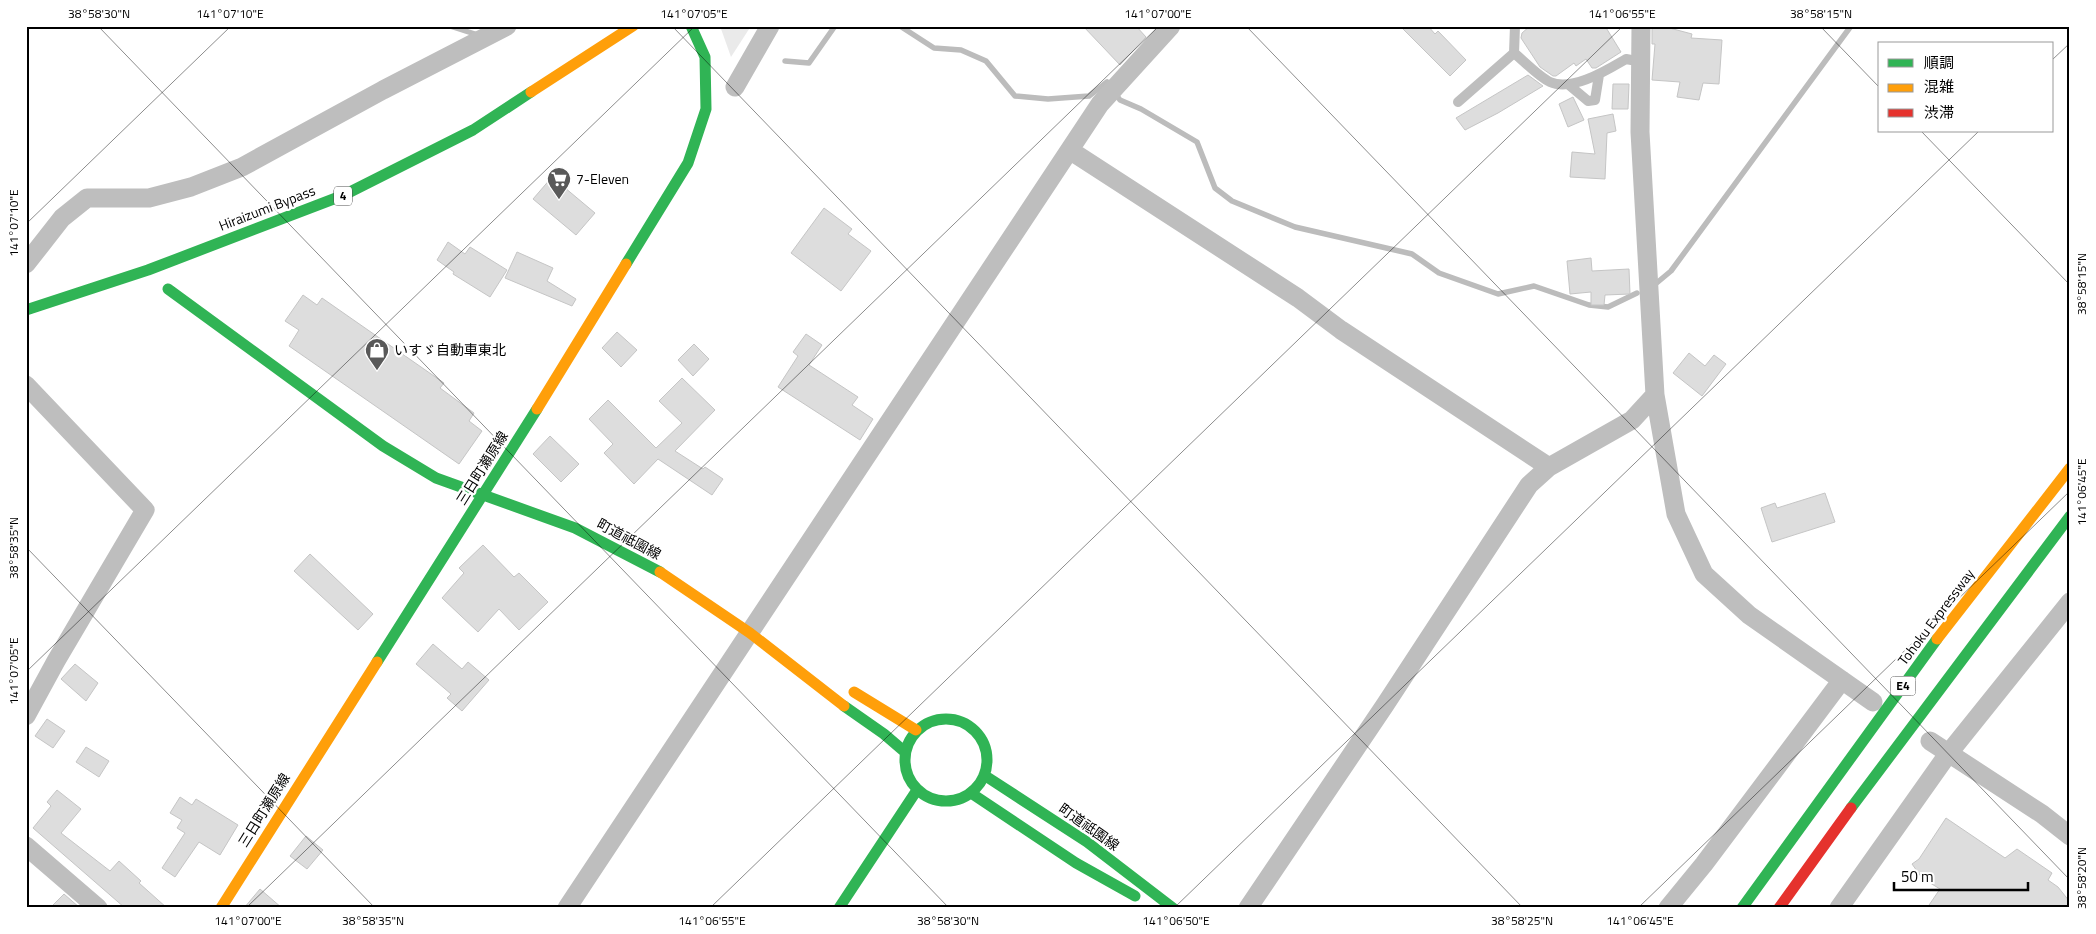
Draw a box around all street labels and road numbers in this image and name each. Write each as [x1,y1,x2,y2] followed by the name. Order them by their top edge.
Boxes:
[216,179,318,236] street label: Hiraizumi Bypass
[334,187,352,206] road number: 4
[450,427,513,509] street label: 三日町瀬原線
[593,513,665,564] street label: 町道祗園線
[1892,564,1979,669] street label: Tohoku Expressway
[1890,676,1916,696] road number: E4
[232,769,295,851] street label: 三日町瀬原線
[1055,798,1124,855] street label: 町道祗園線

